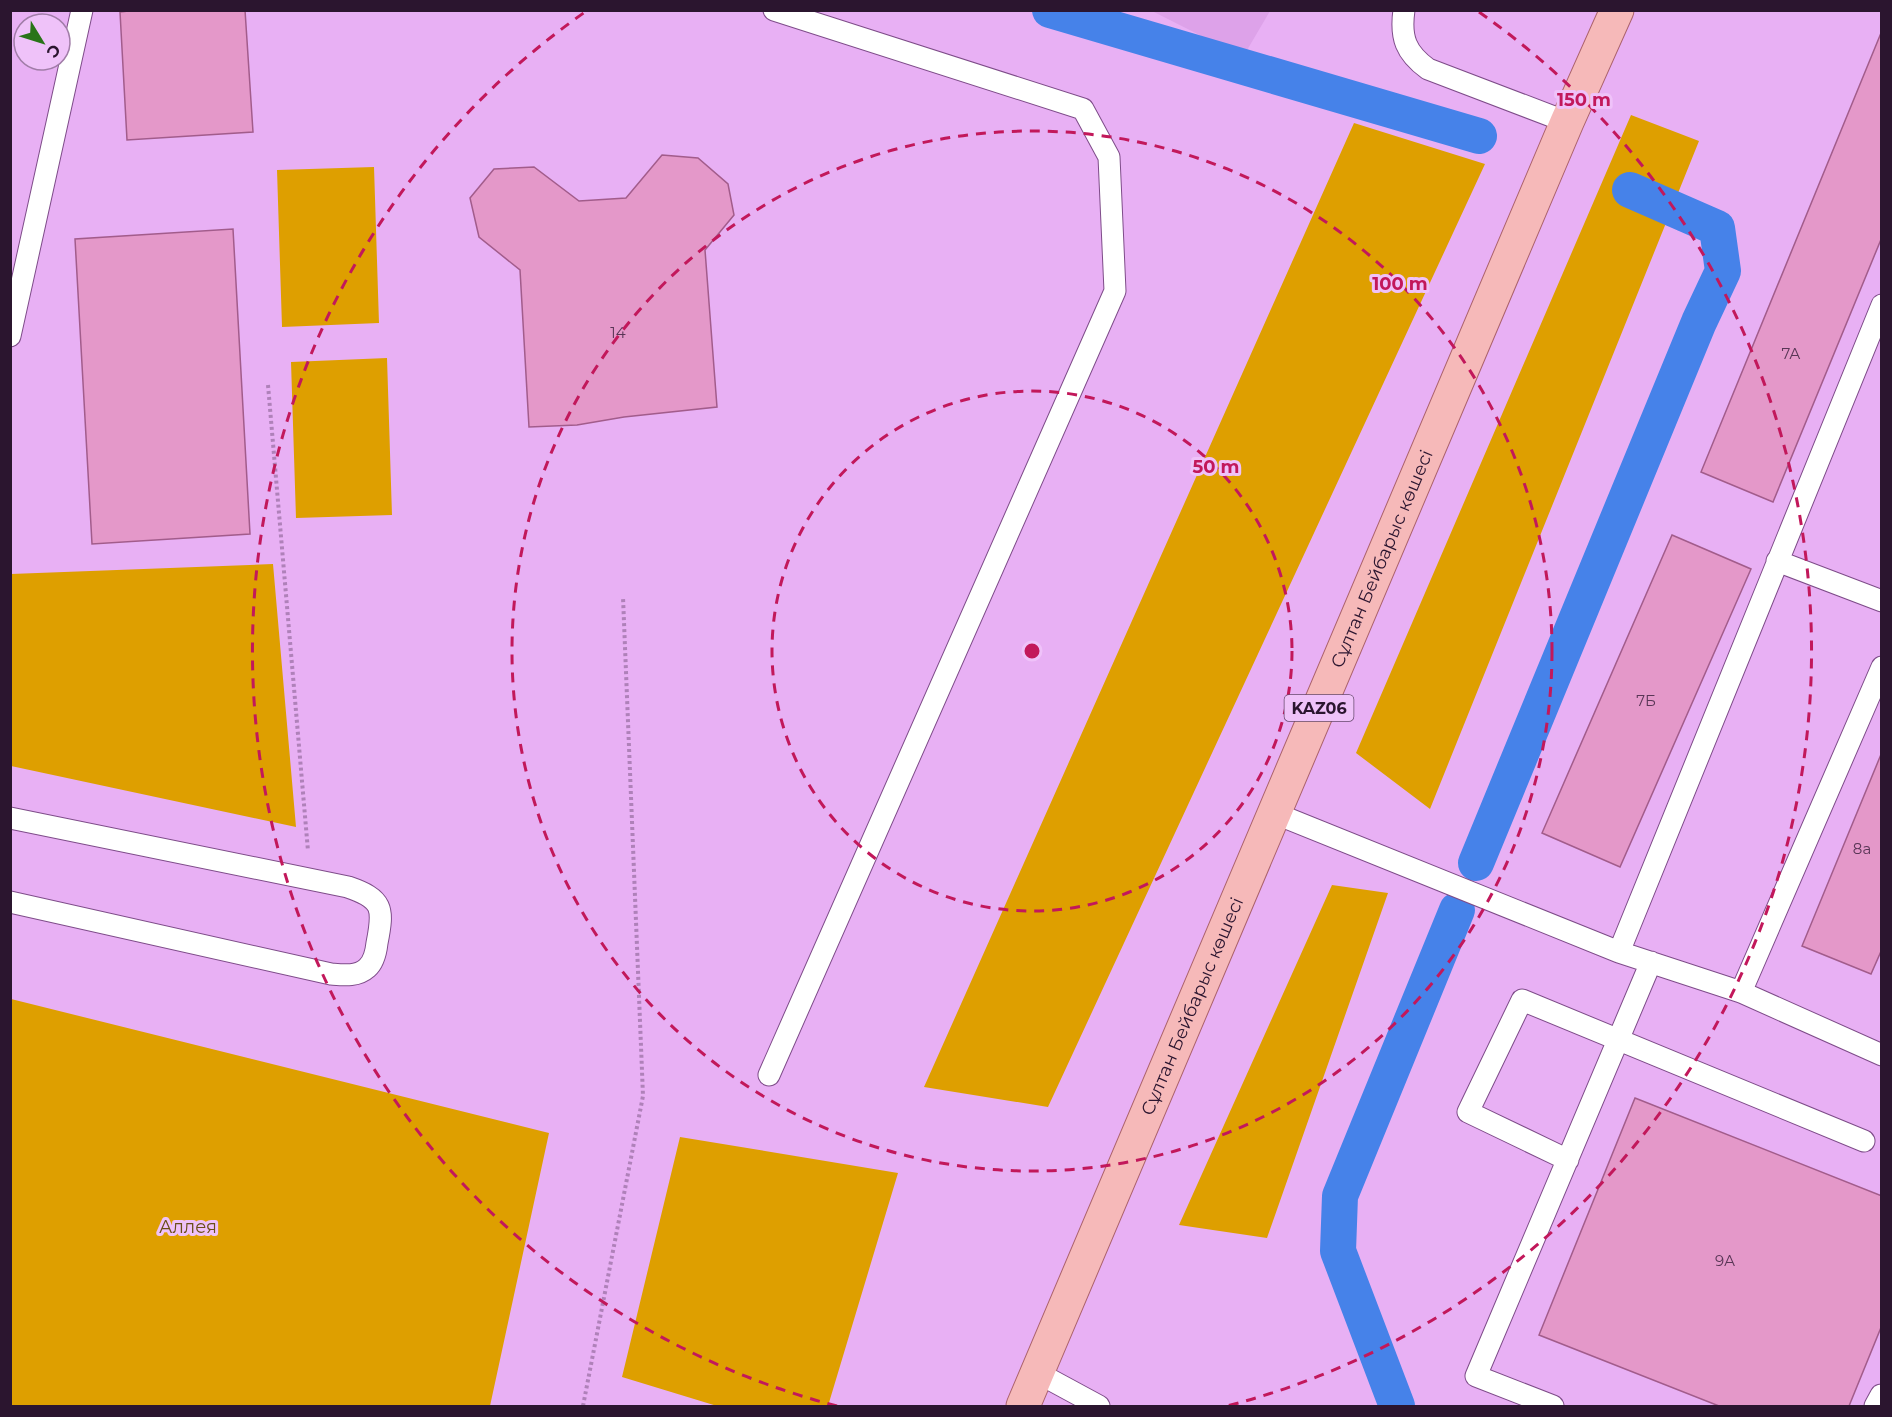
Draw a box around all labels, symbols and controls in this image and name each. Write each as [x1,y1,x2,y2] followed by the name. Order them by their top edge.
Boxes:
[12,12,72,72] north arrow
[42,40,64,62] text: С
[1557,89,1611,111] text: 150 m
[1372,273,1428,295] text: 100 m
[610,323,626,342] house number: 14
[1781,344,1801,363] house number: 7А
[1326,447,1438,671] street label: Сұлтан Бейбарыс көшесі
[1193,456,1239,478] text: 50 m
[1022,641,1042,661] centre of rings
[1636,691,1656,710] house number: 7Б
[1284,695,1354,721] road number: KAZ06
[1853,839,1871,858] house number: 8а
[1136,894,1248,1119] street label: Сұлтан Бейбарыс көшесі
[159,1216,217,1238] park label: Аллея
[1715,1251,1735,1270] house number: 9А

